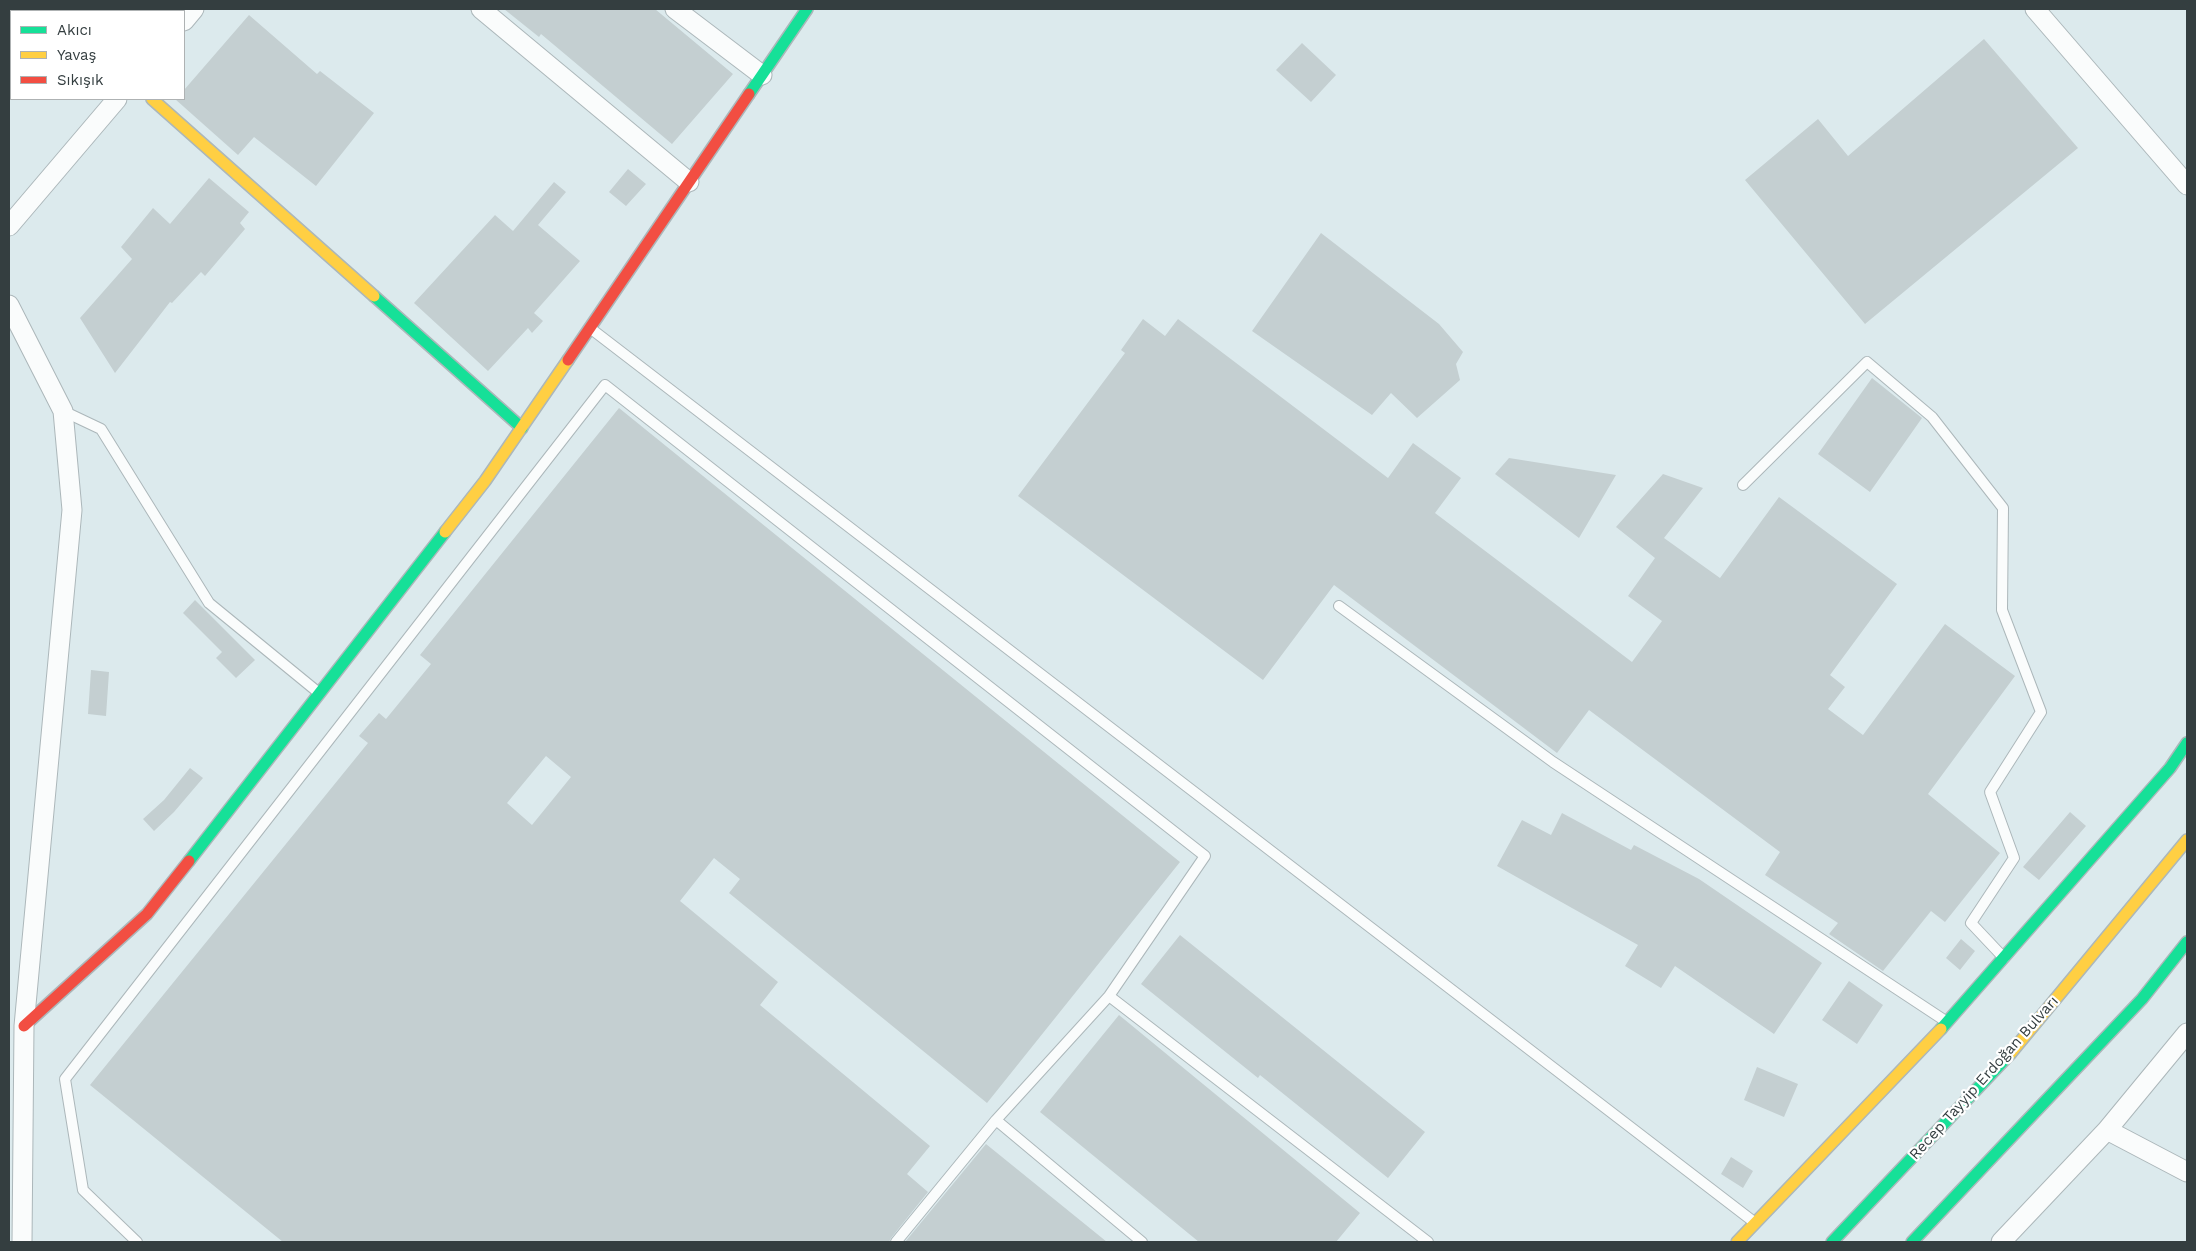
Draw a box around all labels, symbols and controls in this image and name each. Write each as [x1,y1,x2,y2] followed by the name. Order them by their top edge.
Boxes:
[10,10,185,100] legend
[57,21,92,39] text: Akıcı
[57,46,97,64] text: Yavaş
[57,71,103,89] text: Sıkışık
[1906,993,2062,1163] street label: Recep Tayyip Erdoğan Bulvarı

